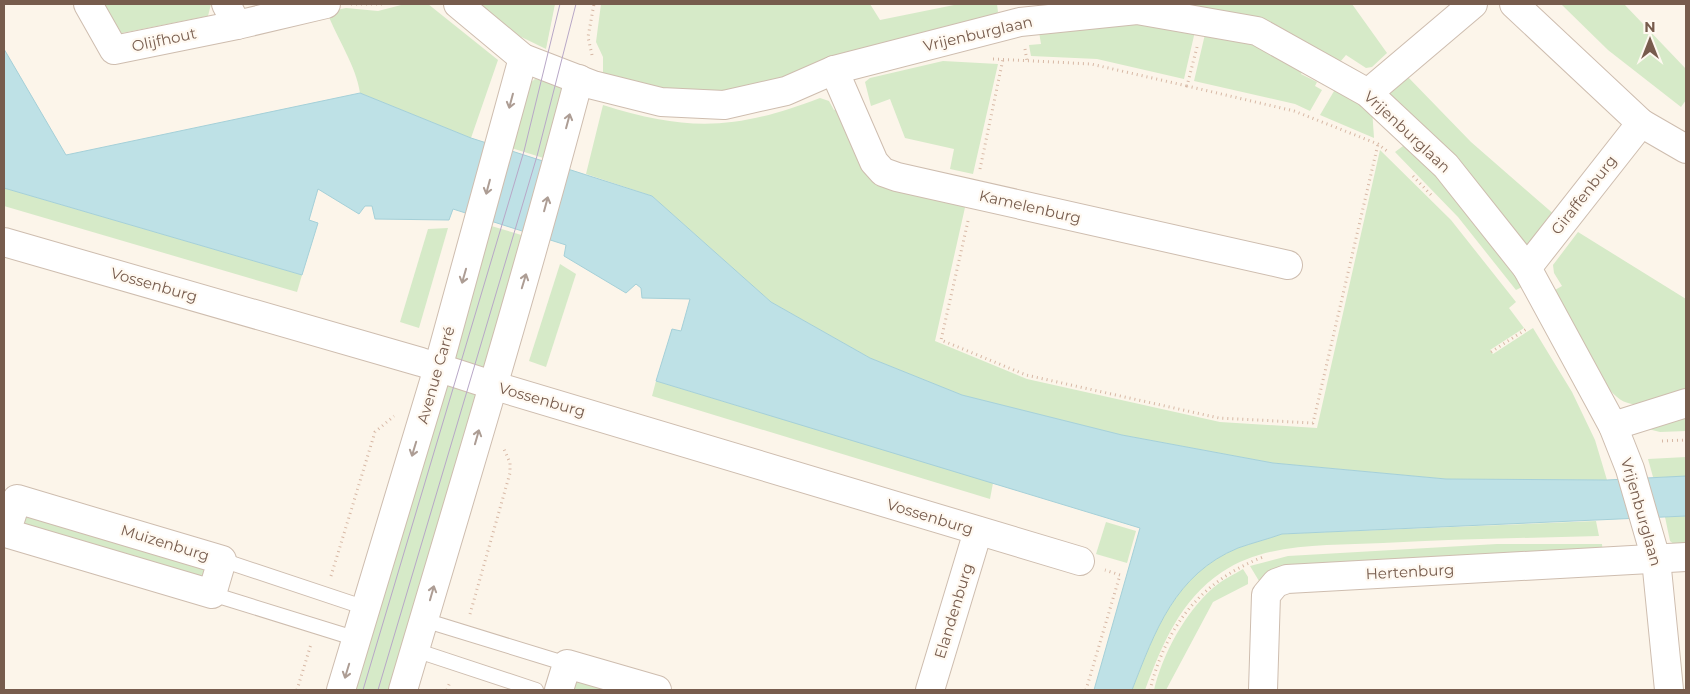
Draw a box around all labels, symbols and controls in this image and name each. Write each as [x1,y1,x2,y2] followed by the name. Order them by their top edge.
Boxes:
[921,12,1034,55] street label: Vrijenburglaan
[1625,15,1675,65] north arrow
[1644,18,1656,36] text: N
[130,23,198,56] street label: Olijfhout
[1360,87,1455,177] street label: Vrijenburglaan
[506,93,516,109] one-way arrow
[564,113,573,129] one-way arrow
[1547,151,1620,238] street label: Giraffenburg
[483,179,493,195] one-way arrow
[977,186,1083,227] street label: Kamelenburg
[542,196,551,212] one-way arrow
[109,263,200,306] street label: Vossenburg
[459,268,468,284] one-way arrow
[520,274,529,290] one-way arrow
[413,324,459,426] street label: Avenue Carré
[497,378,588,421] street label: Vossenburg
[472,429,482,445] one-way arrow
[409,440,419,456] one-way arrow
[1617,456,1666,568] street label: Vrijenburglaan
[885,494,976,539] street label: Vossenburg
[119,520,212,565] street label: Muizenburg
[1365,560,1455,583] street label: Hertenburg
[930,561,977,661] street label: Elandenburg
[427,585,437,601] one-way arrow
[341,663,351,679] one-way arrow

